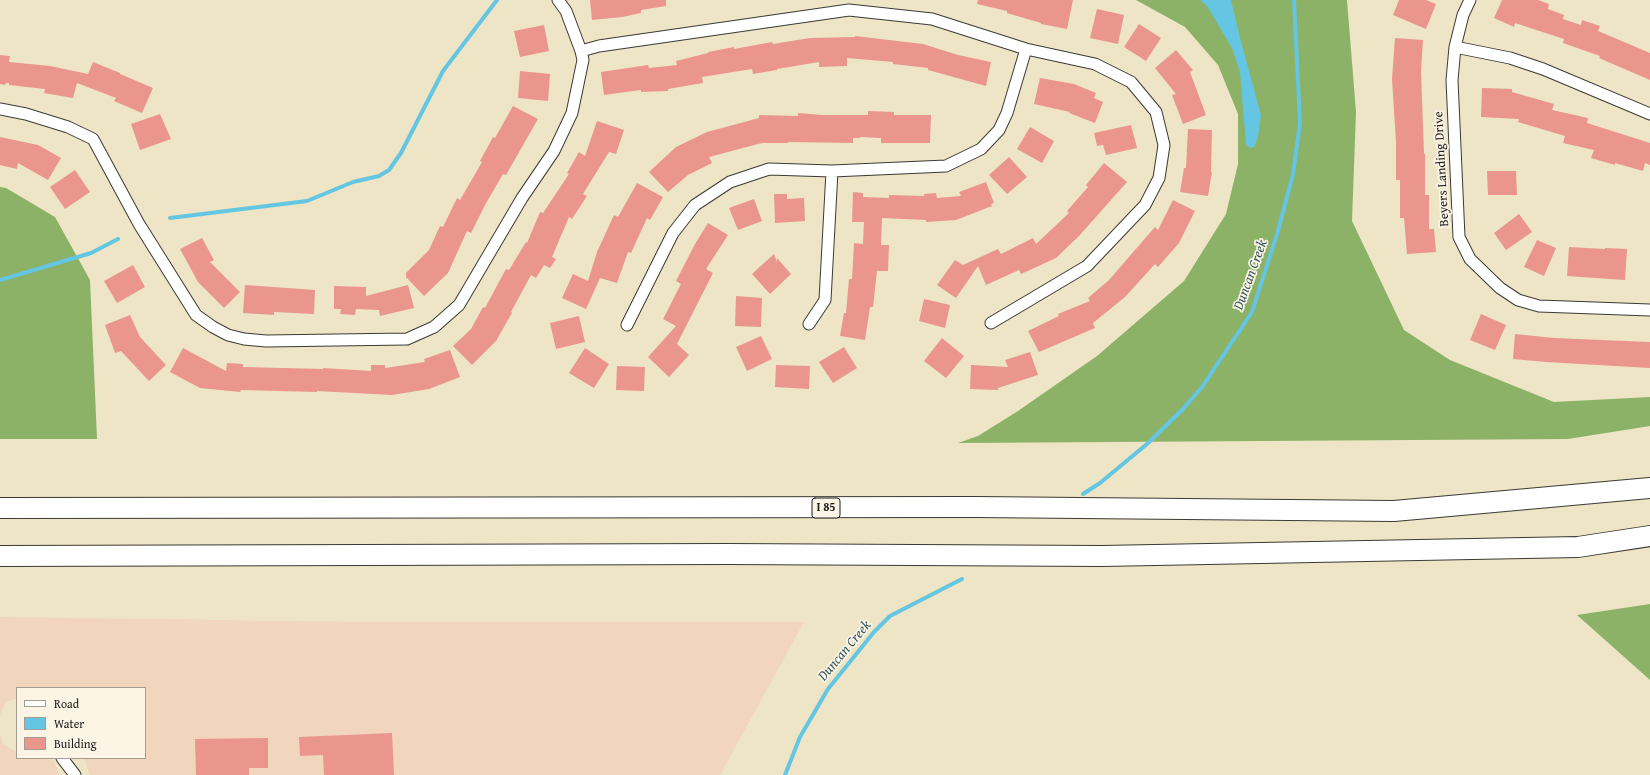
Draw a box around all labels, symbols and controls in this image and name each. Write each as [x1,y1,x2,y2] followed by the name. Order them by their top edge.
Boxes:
[1431,111,1453,227] street label: Beyers Landing Drive
[1231,238,1271,312] water label: Duncan Creek
[812,498,840,518] road number: I 85
[815,617,875,685] water label: Duncan Creek
[16,687,146,759] legend
[54,695,79,712] text: Road
[54,715,84,732] text: Water
[54,735,97,752] text: Building

